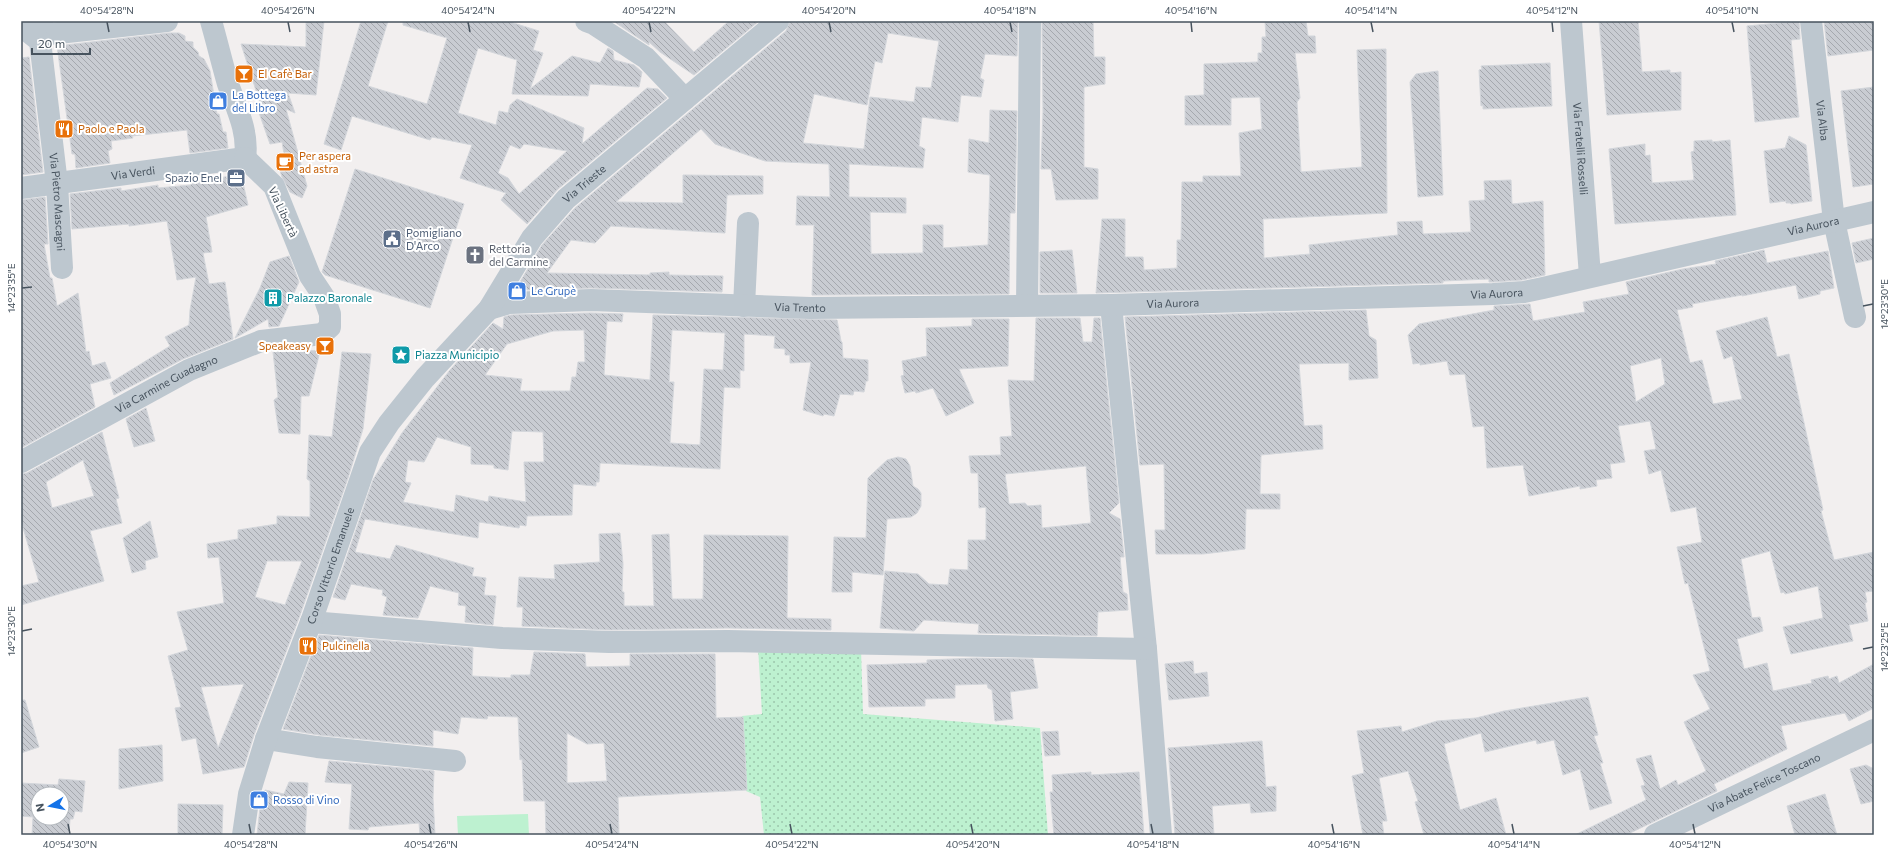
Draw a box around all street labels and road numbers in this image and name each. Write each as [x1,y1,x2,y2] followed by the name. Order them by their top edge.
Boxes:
[1814,99,1832,141] street label: Via Alba
[1571,102,1591,196] street label: Via Fratelli Rosselli
[47,152,68,252] street label: Via Pietro Mascagni
[559,161,608,205] street label: Via Trieste
[110,163,156,182] street label: Via Verdi
[266,184,301,239] street label: Via Libertà
[1786,213,1840,238] street label: Via Aurora
[1470,285,1523,301] street label: Via Aurora
[1146,295,1199,310] street label: Via Aurora
[774,300,826,314] street label: Via Trento
[113,352,220,415] street label: Via Carmine Guadagno
[304,505,356,626] street label: Corso Vittorio Emanuele
[1706,750,1823,815] street label: Via Abate Felice Toscano

